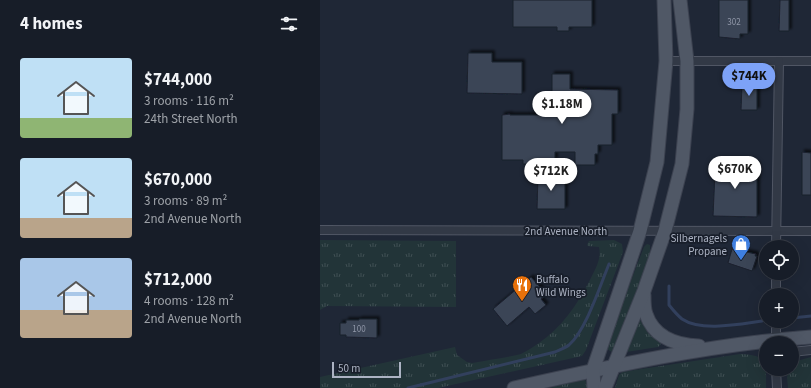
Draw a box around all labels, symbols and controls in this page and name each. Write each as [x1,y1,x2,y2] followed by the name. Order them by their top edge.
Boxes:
[20,12,82,36] text: 4 homes
[278,13,300,35] icon: filters
[727,16,741,29] house number: 302
[721,63,777,97] pin: $744K
[731,67,767,85] text: $744K
[144,68,212,92] text: $744,000
[52,74,100,122] icon: home
[529,91,595,125] pin: $1.18M
[144,92,234,110] text: 3 rooms · 116 m²
[541,95,583,113] text: $1.18M
[144,110,238,128] text: 24th Street North
[707,156,763,190] pin: $670K
[523,158,579,192] pin: $712K
[717,160,753,178] text: $670K
[533,162,569,180] text: $712K
[144,168,212,192] text: $670,000
[52,174,100,222] icon: home
[144,192,227,210] text: 3 rooms · 89 m²
[144,210,242,228] text: 2nd Avenue North
[525,224,607,239] street label: 2nd Avenue North
[670,231,728,259] place label: Silbernagels Propane
[730,233,752,261] shop icon: Silbernagels Propane
[759,240,799,376] map controls
[759,240,799,280] button: locate
[144,268,212,292] text: $712,000
[536,272,586,300] place label: Buffalo Wild Wings
[52,274,100,322] icon: home
[511,274,533,302] restaurant icon: Buffalo Wild Wings
[759,288,799,328] button: +
[144,292,234,310] text: 4 rooms · 128 m²
[144,310,242,328] text: 2nd Avenue North
[352,323,366,336] house number: 100
[759,336,799,376] button: −
[332,360,401,379] scale bar
[338,361,360,376] text: 50 m

